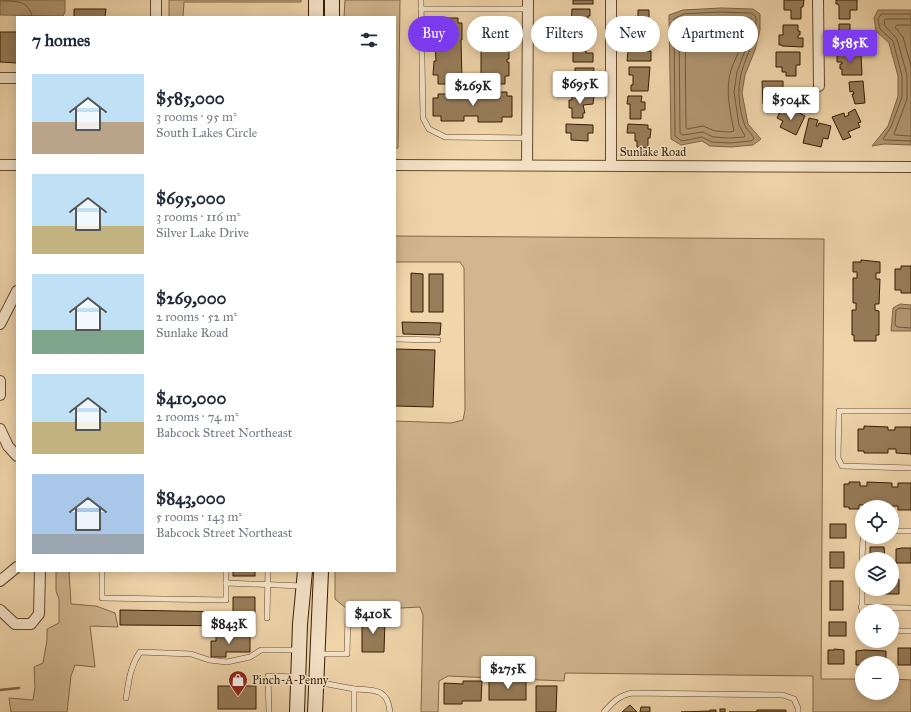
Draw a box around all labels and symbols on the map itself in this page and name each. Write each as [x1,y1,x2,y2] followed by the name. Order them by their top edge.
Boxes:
[822,30,878,64] pin: $585K
[552,71,608,105] pin: $695K
[445,73,501,107] pin: $269K
[763,87,819,121] pin: $504K
[620,145,686,159] street label: Sunlake Road
[345,601,401,635] pin: $410K
[201,611,257,645] pin: $843K
[480,656,536,690] pin: $275K
[227,669,249,697] shop icon: Pinch-A-Penny
[252,673,329,687] place label: Pinch-A-Penny

